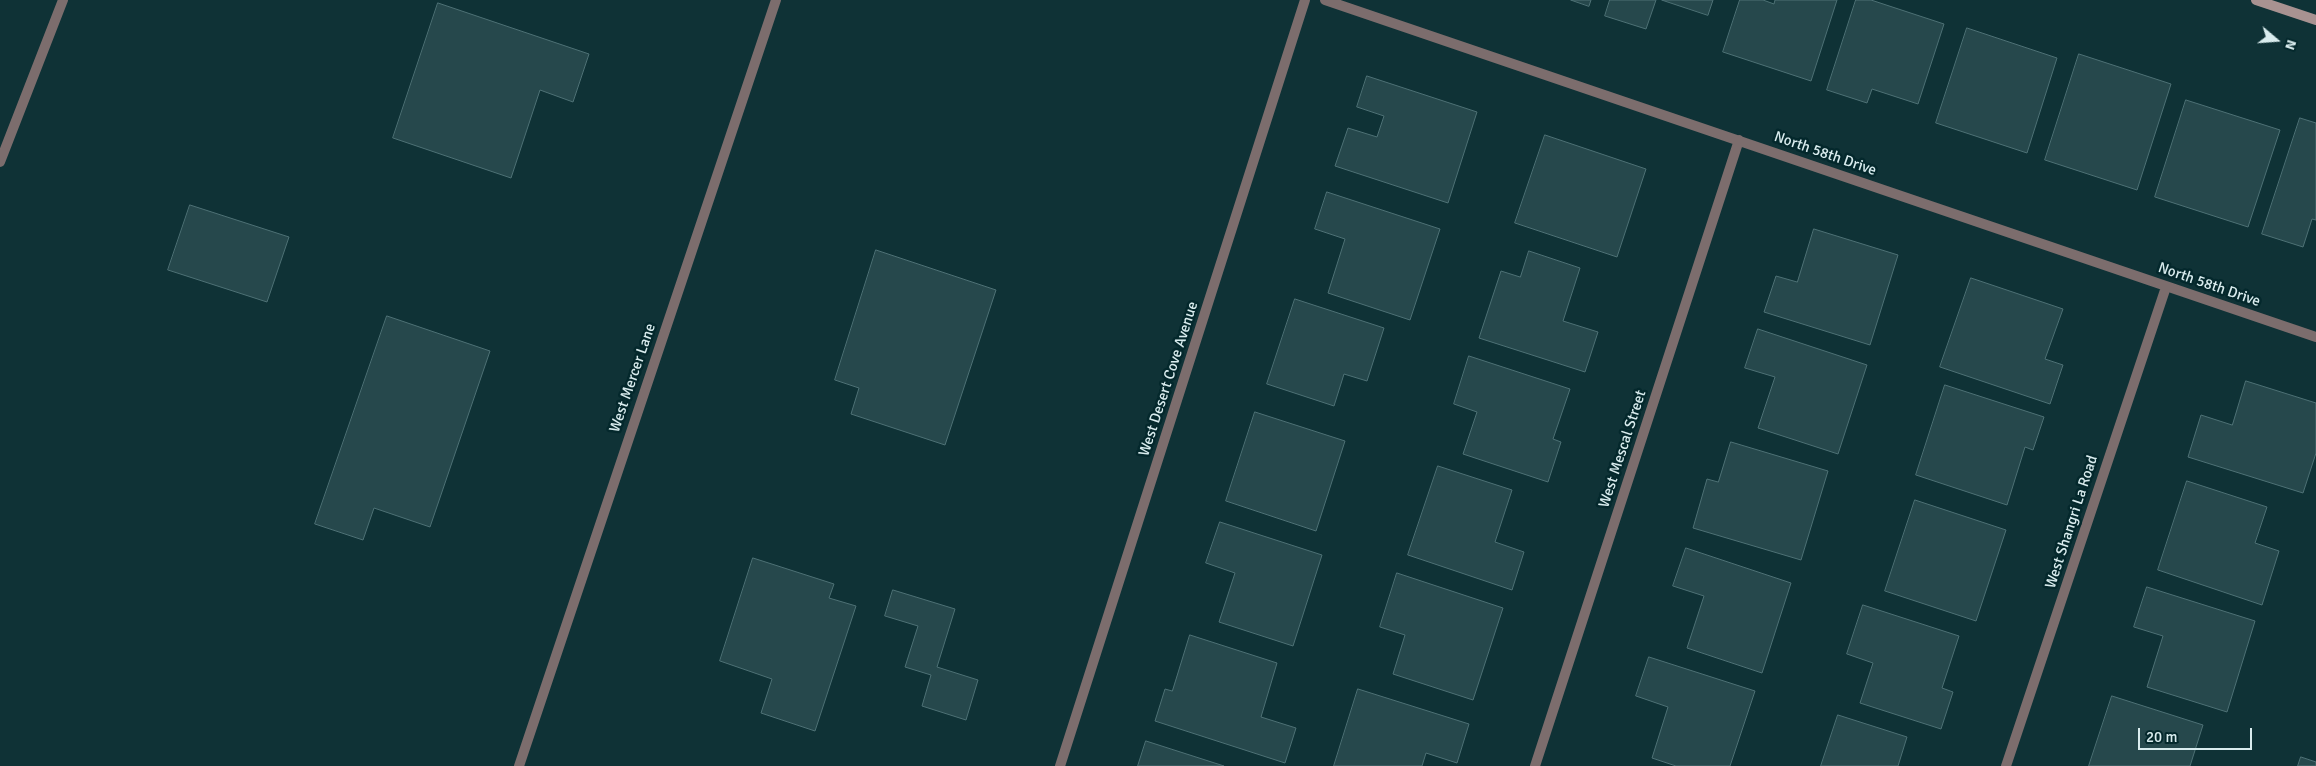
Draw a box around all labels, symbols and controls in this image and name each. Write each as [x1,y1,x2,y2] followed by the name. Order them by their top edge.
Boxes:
[2251,15,2301,65] north arrow
[2281,38,2300,52] text: N
[1771,128,1879,180] street label: North 58th Drive
[2155,259,2263,311] street label: North 58th Drive
[1136,299,1202,459] street label: West Desert Cove Avenue
[606,321,660,435] street label: West Mercer Lane
[1596,388,1650,510] street label: West Mescal Street
[2042,453,2102,591] street label: West Shangri La Road
[2141,718,2255,750] scale bar
[2146,728,2177,746] text: 20 m

